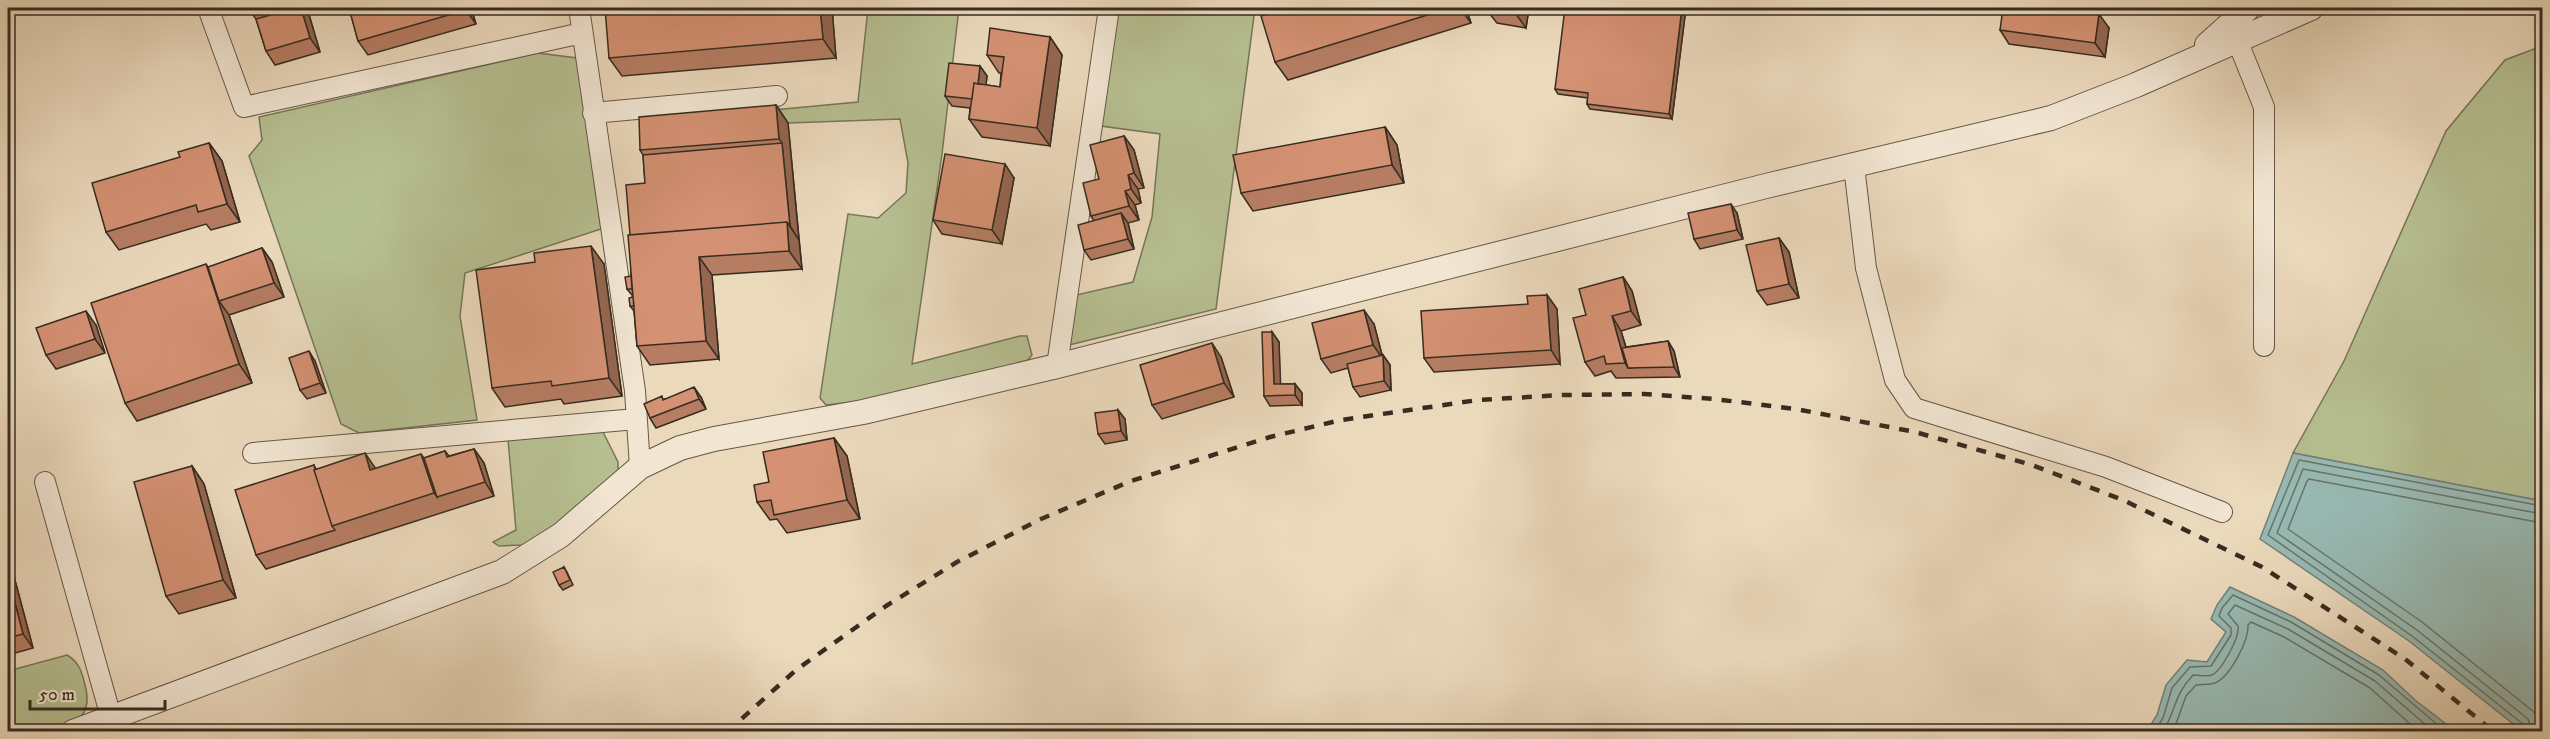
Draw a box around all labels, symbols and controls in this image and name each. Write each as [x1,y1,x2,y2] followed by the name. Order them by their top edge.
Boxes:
[30,673,165,711] scale bar
[39,684,75,706] text: 50 m

